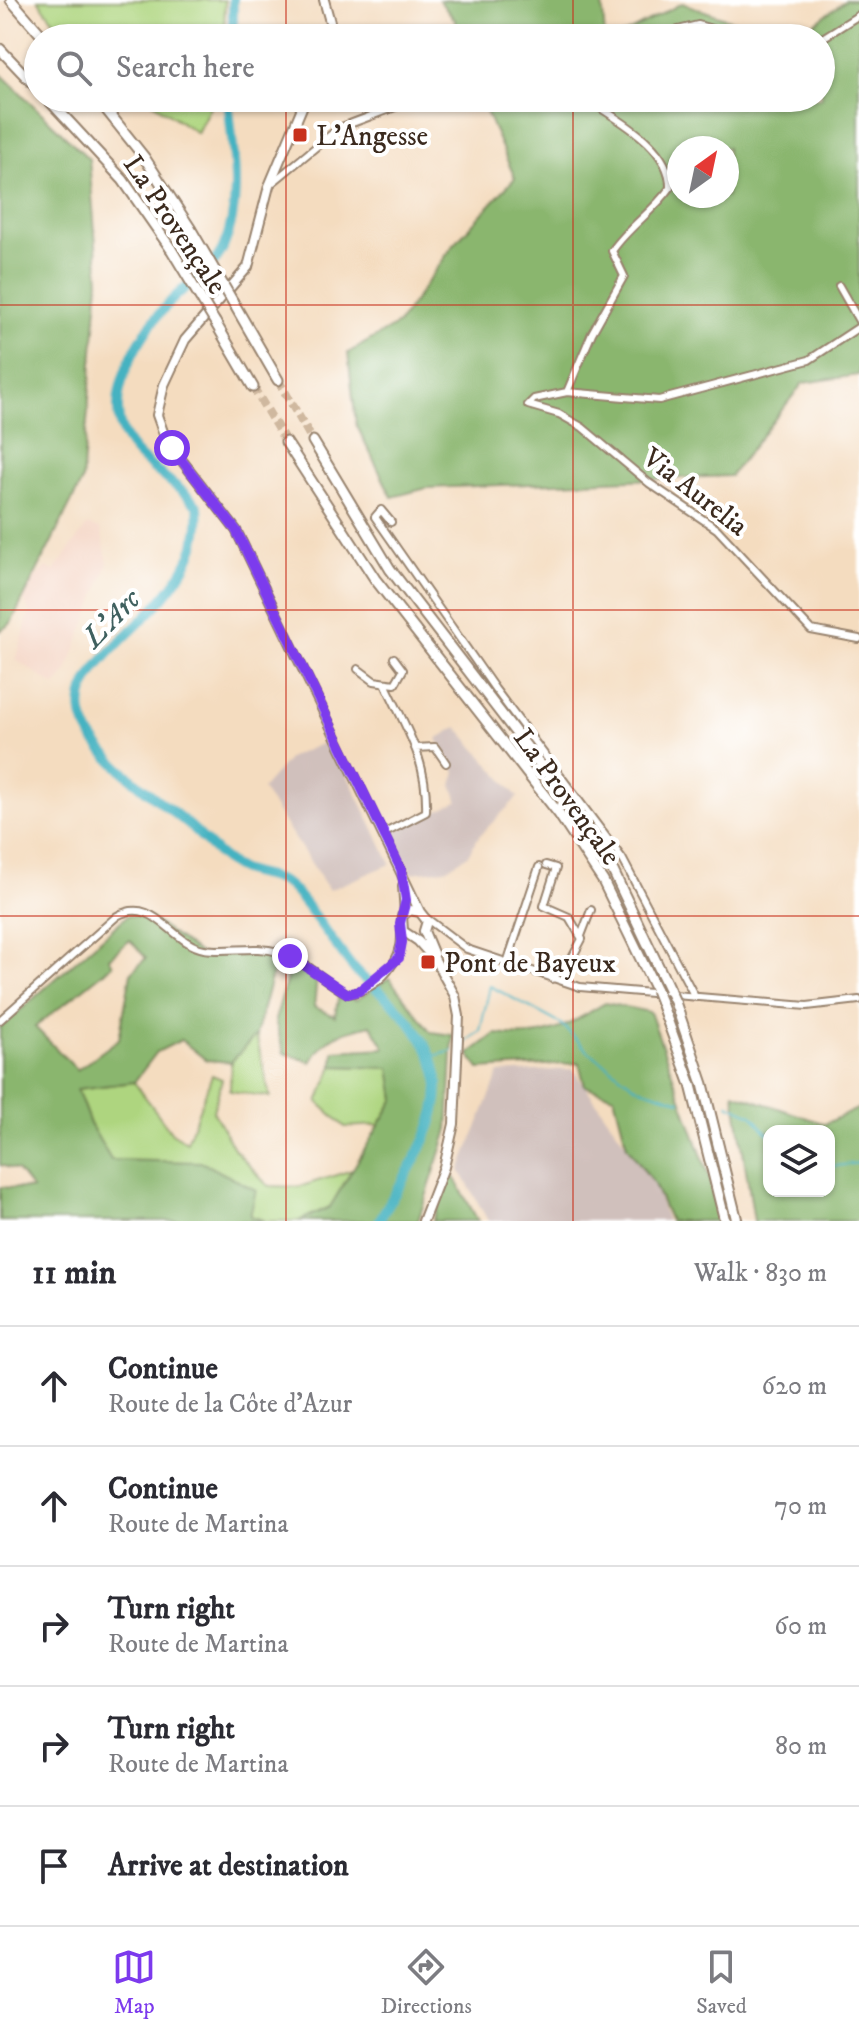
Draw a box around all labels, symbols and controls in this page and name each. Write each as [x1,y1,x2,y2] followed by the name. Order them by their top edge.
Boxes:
[24,24,835,112] search box
[52,46,96,90] icon: search
[116,50,255,87] text: Search here
[316,119,428,154] place label: L'Angesse
[291,126,309,144] marker: L'Angesse
[667,136,739,208] north arrow
[115,148,234,301] street label: La Provençale
[154,430,190,466] route start
[635,440,755,544] street label: Via Aurelia
[74,581,150,658] water label: L'Arc
[505,722,628,872] street label: La Provençale
[272,938,308,974] route end
[444,946,616,981] place label: Pont de Bayeux
[419,953,437,971] marker: Pont de Bayeux
[763,1125,835,1197] map controls
[763,1125,835,1197] button: layers
[32,1252,116,1294] text: 11 min
[694,1257,827,1290] text: Walk · 830 m
[108,1351,218,1388] text: Continue
[32,1364,76,1408] icon: ahead
[762,1370,827,1403] text: 620 m
[108,1388,352,1421] text: Route de la Côte d'Azur
[108,1471,218,1508] text: Continue
[32,1484,76,1528] icon: ahead
[774,1490,827,1523] text: 70 m
[108,1508,289,1541] text: Route de Martina
[108,1591,235,1628] text: Turn right
[32,1604,76,1648] icon: right
[774,1610,827,1643] text: 60 m
[108,1628,289,1661] text: Route de Martina
[108,1711,235,1748] text: Turn right
[32,1724,76,1768] icon: right
[775,1730,827,1763] text: 80 m
[108,1748,289,1781] text: Route de Martina
[32,1844,76,1888] icon: arrive
[108,1848,349,1885] text: Arrive at destination
[112,1945,156,2020] tab: Map
[381,1945,472,2020] tab: Directions
[696,1945,747,2020] tab: Saved

